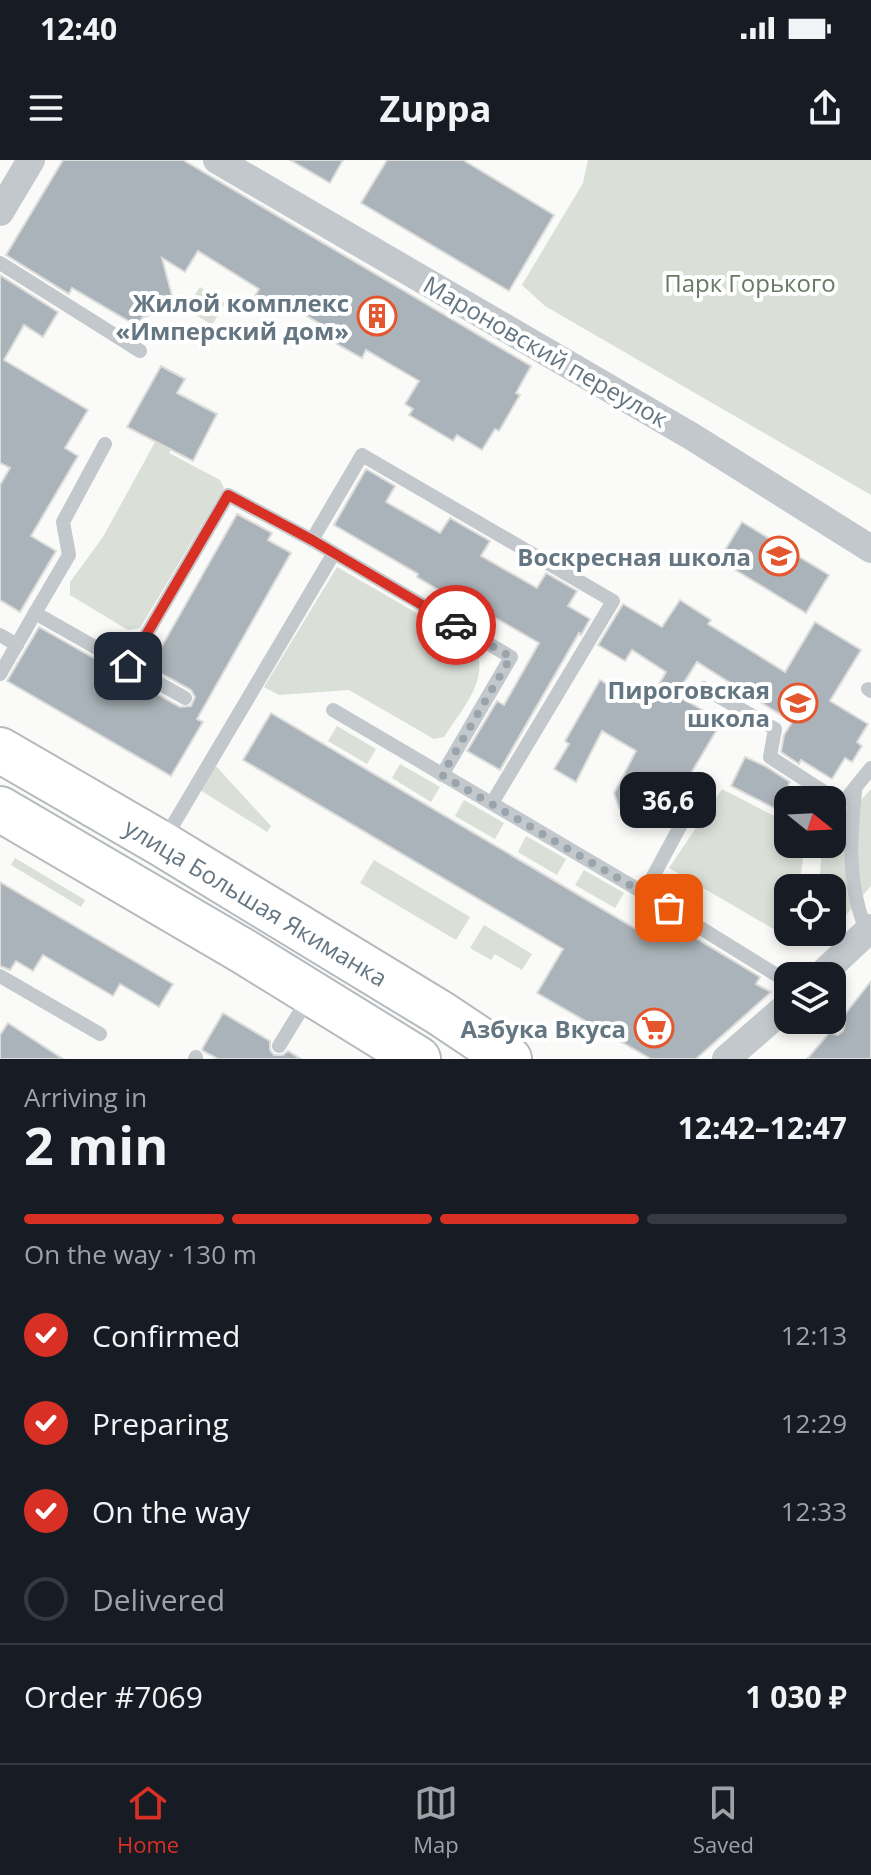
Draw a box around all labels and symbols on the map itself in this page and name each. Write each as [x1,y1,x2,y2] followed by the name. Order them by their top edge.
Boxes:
[664,266,836,299] park label: Парк Горького
[418,267,675,435] street label: Мароновский переулок
[115,286,349,347] place label: Жилой комплекс «Имперский дом»
[356,295,398,337] building icon: Жилой комплекс «Имперский дом»
[758,535,800,577] school or university icon: Воскресная школа
[517,540,751,573] place label: Воскресная школа
[416,585,496,665] courier
[94,632,162,700] pin
[607,673,770,734] place label: Пироговская школа
[777,682,819,724] school or university icon: Пироговская школа
[621,772,717,828] callout: 36,6
[774,786,846,858] north arrow
[118,810,394,994] street label: улица Большая Якиманка
[635,874,703,942] pin
[633,1007,675,1049] supermarket icon: Азбука Вкуса
[460,1012,626,1045] place label: Азбука Вкуса

